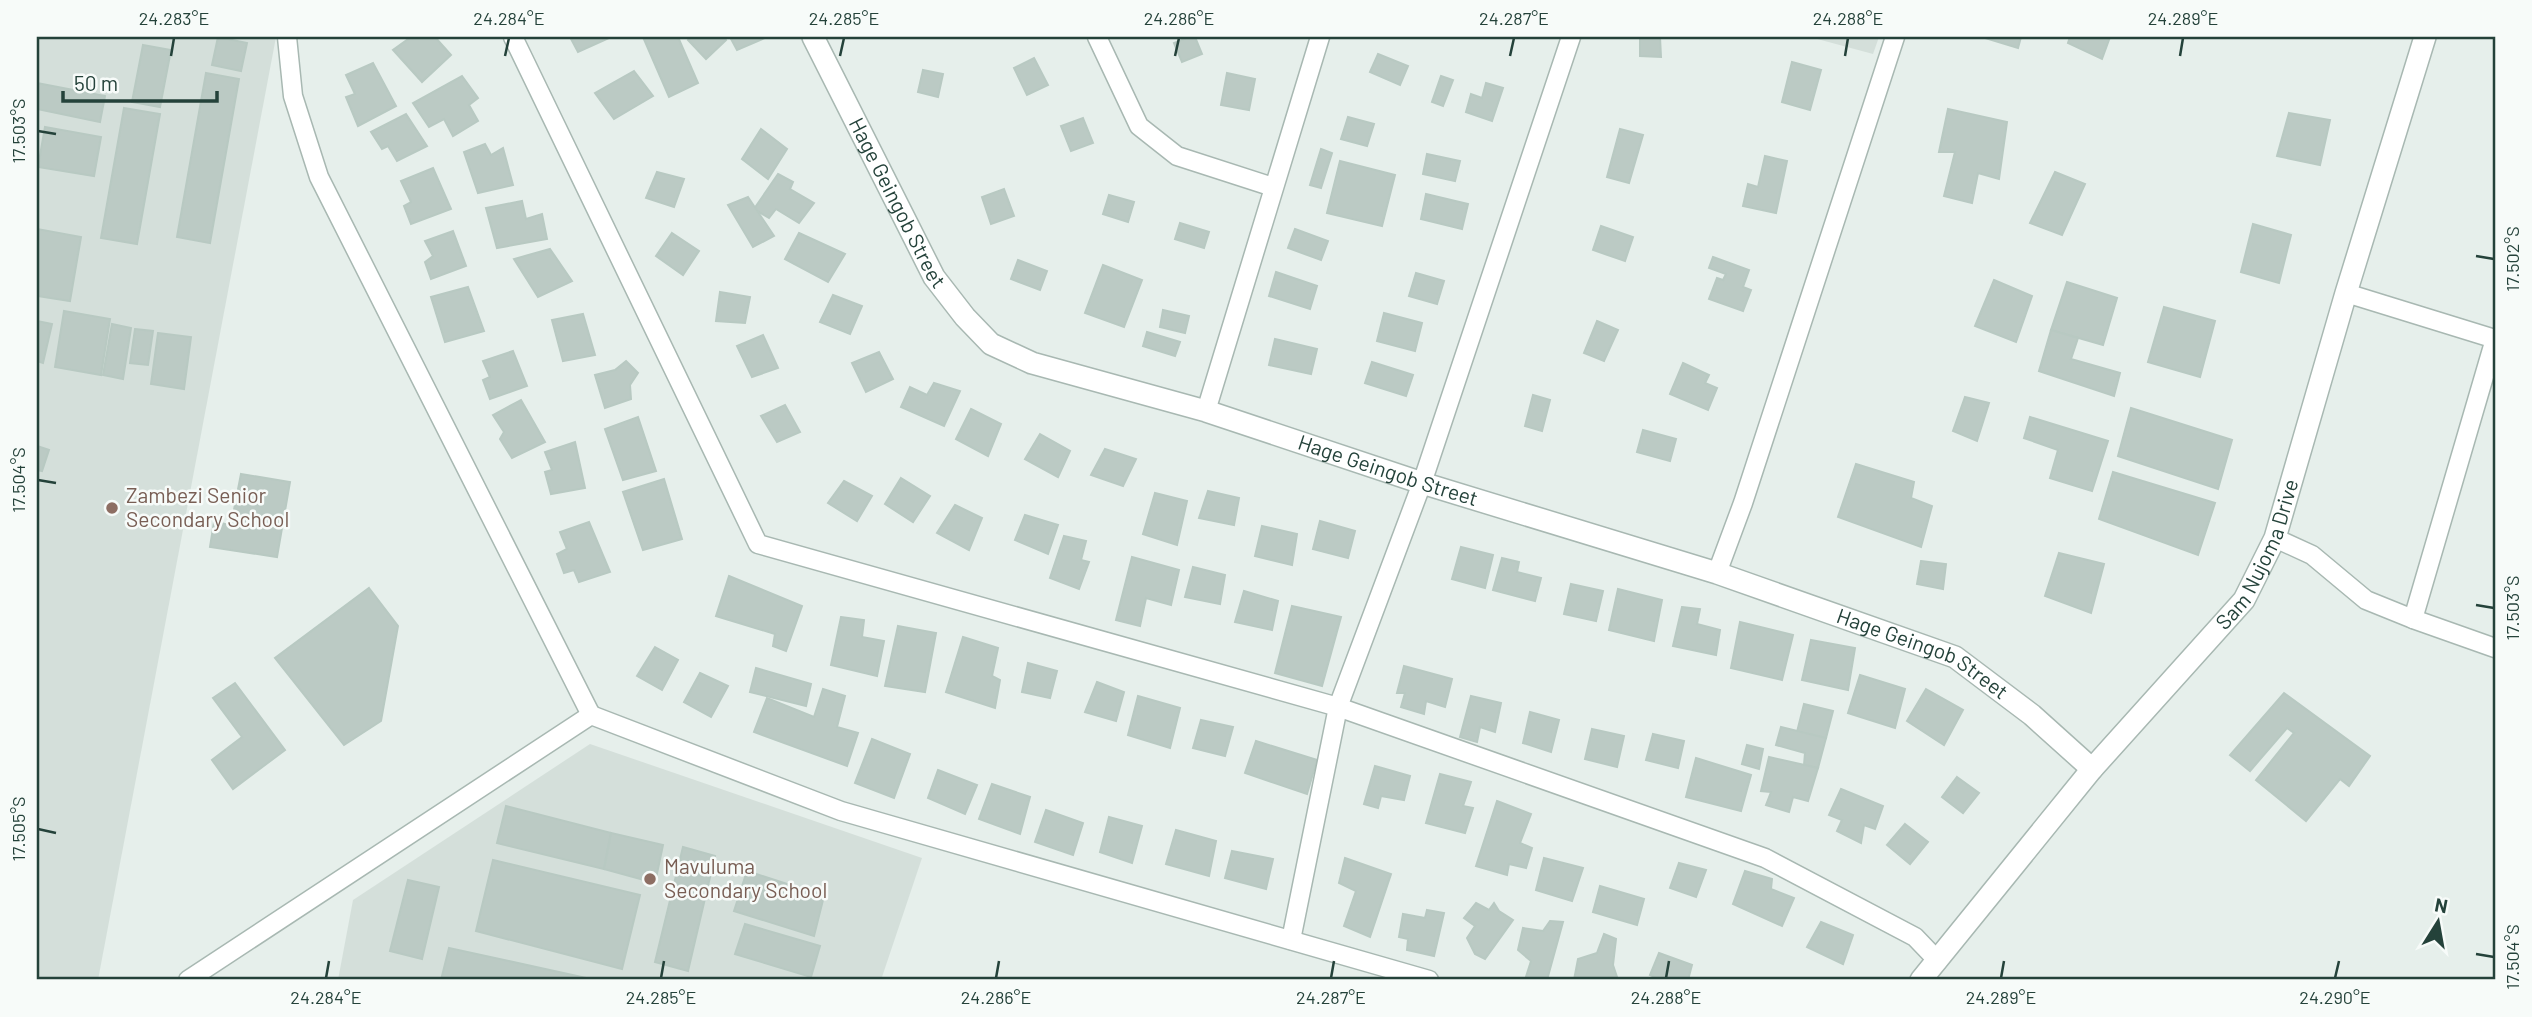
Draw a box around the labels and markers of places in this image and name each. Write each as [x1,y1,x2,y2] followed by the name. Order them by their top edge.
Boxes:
[126,482,289,531] place label: Zambezi Senior Secondary School
[104,500,120,516] marker: Zambezi Senior Secondary School
[664,853,827,902] place label: Mavuluma Secondary School
[642,871,658,887] marker: Mavuluma Secondary School

